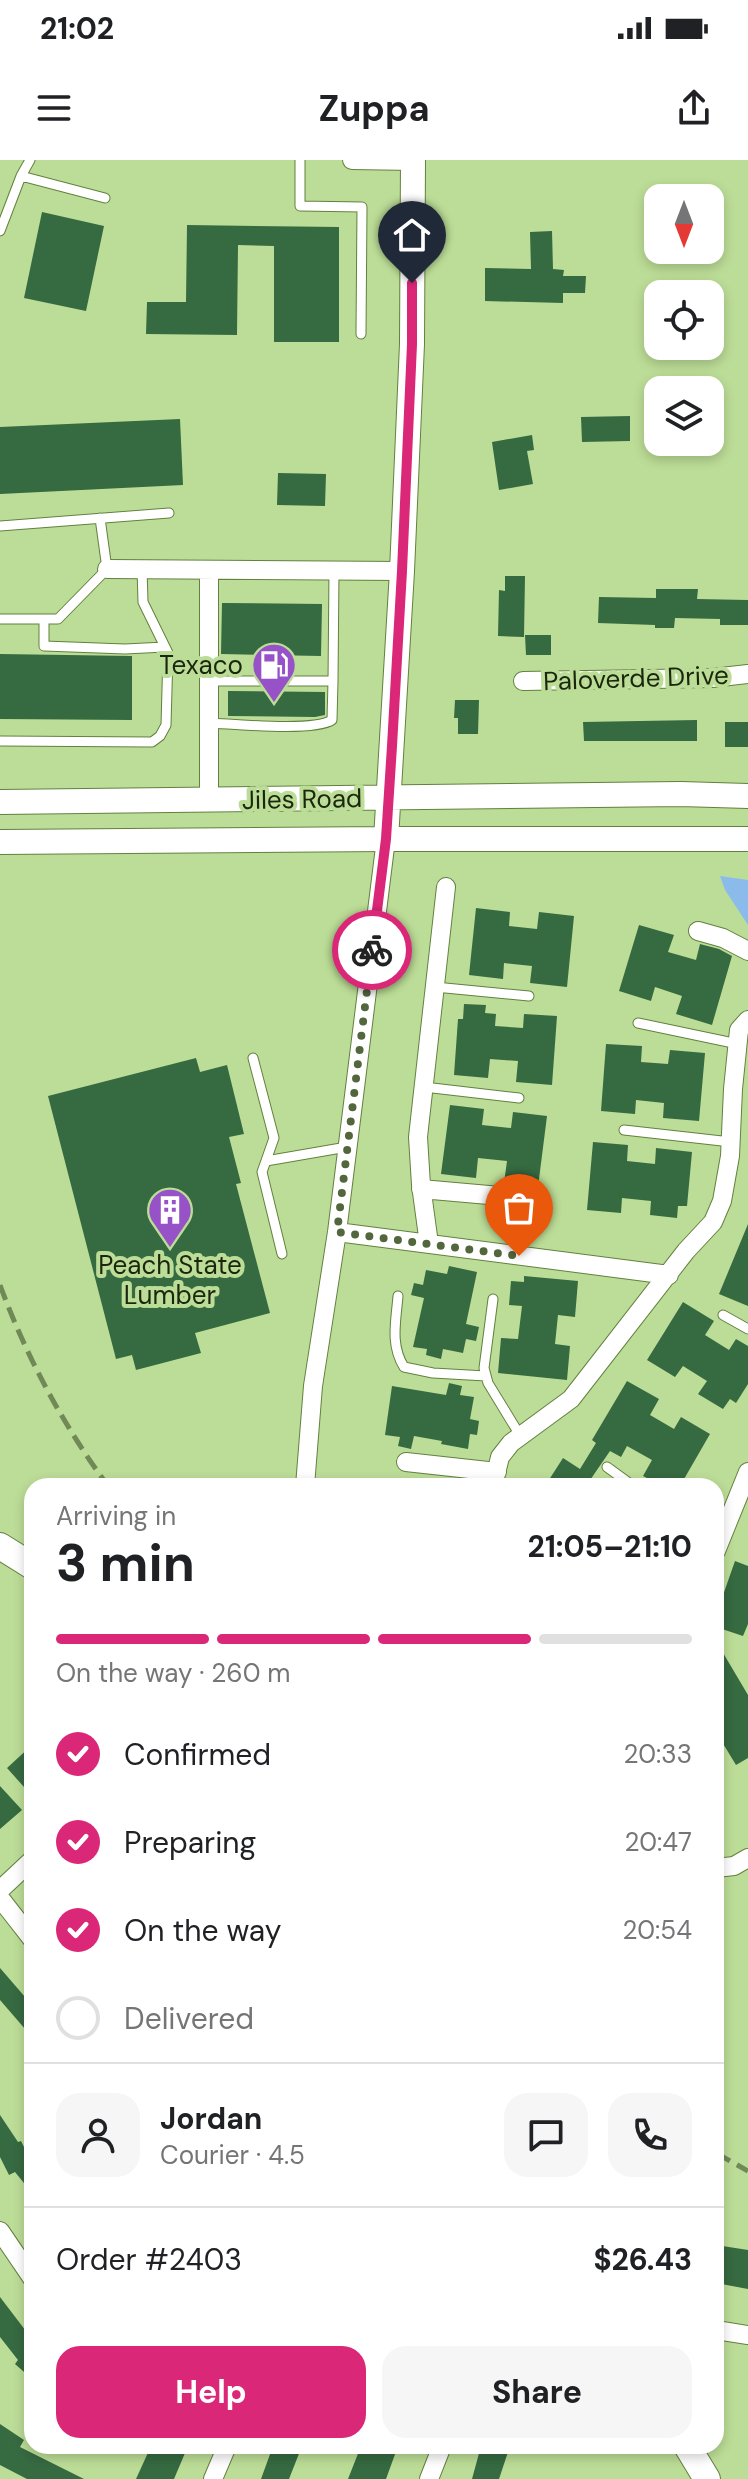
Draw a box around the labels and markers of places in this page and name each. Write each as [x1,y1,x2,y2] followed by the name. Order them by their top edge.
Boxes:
[378,201,446,283] pin
[250,641,298,704] fuel station icon: Texaco
[159,648,243,682] place label: Texaco
[485,1174,553,1256] pin
[146,1186,194,1249] building icon: Peach State Lumber
[98,1248,242,1312] place label: Peach State Lumber

